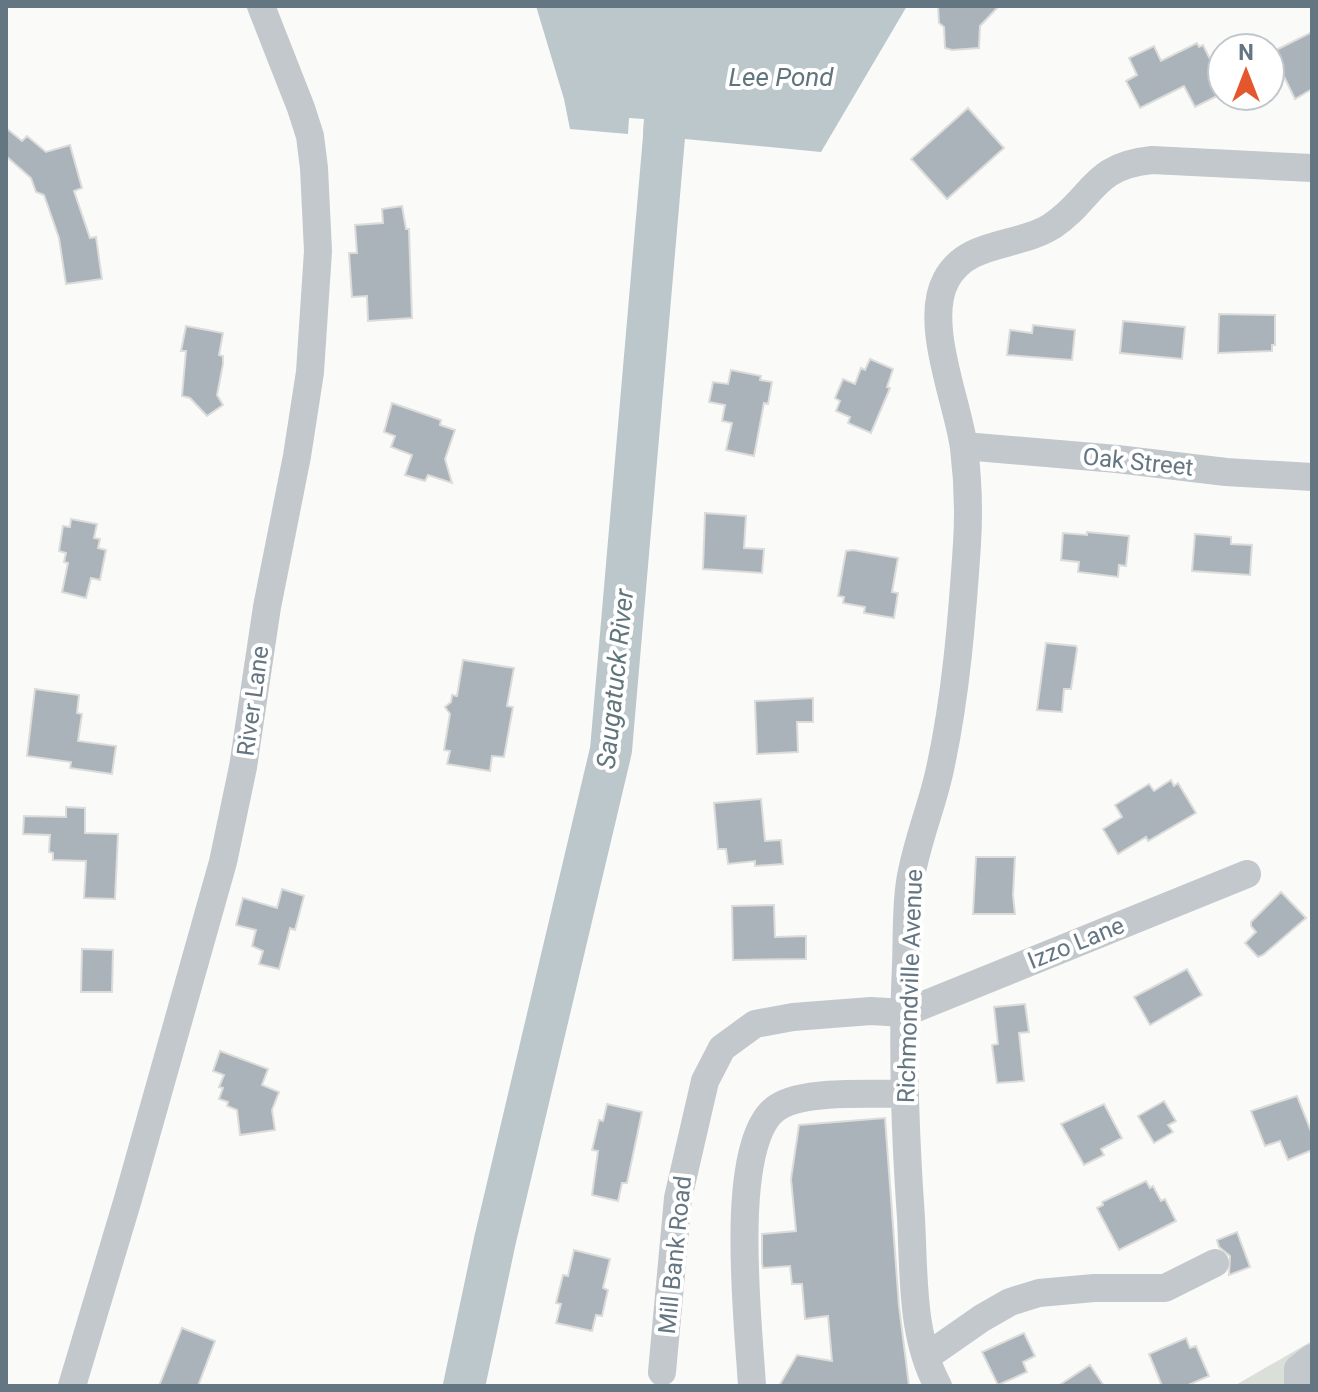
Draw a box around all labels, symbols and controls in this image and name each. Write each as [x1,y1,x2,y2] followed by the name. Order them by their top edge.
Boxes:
[1206,32,1286,112] north arrow
[1238,40,1254,65] text: N
[729,62,834,92] water label: Lee Pond
[1081,442,1195,482] street label: Oak Street
[591,586,640,770] water label: Saugatuck River
[231,644,275,758] street label: River Lane
[892,868,928,1104] street label: Richmondville Avenue
[1024,911,1128,975] street label: Izzo Lane
[653,1175,697,1335] street label: Mill Bank Road

